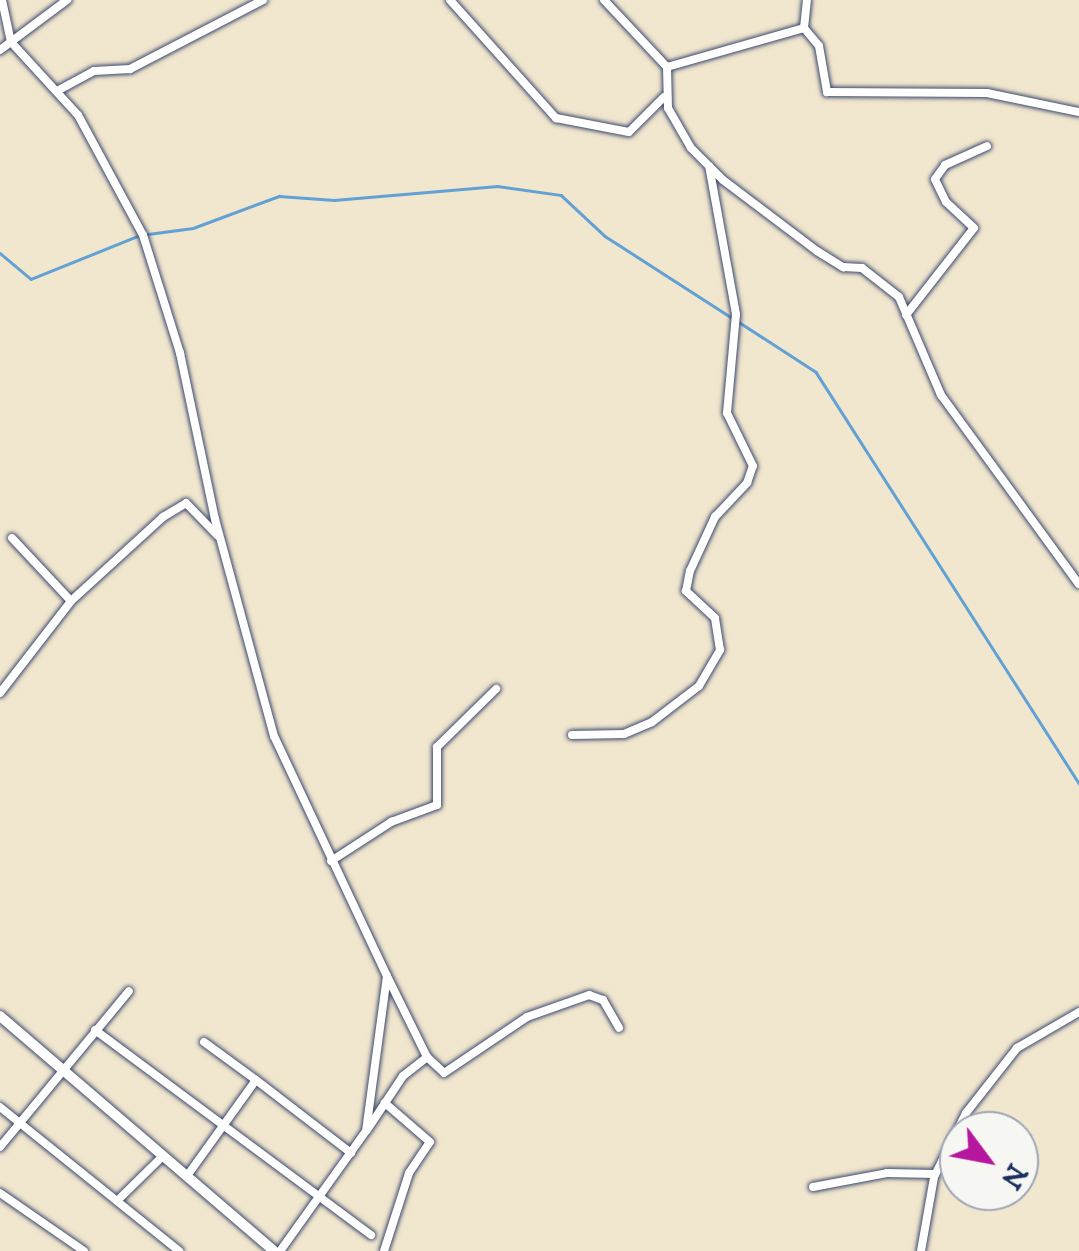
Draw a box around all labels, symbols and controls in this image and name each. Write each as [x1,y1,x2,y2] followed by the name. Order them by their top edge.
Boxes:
[939,1111,1039,1211] north arrow
[992,1157,1034,1195] text: N

